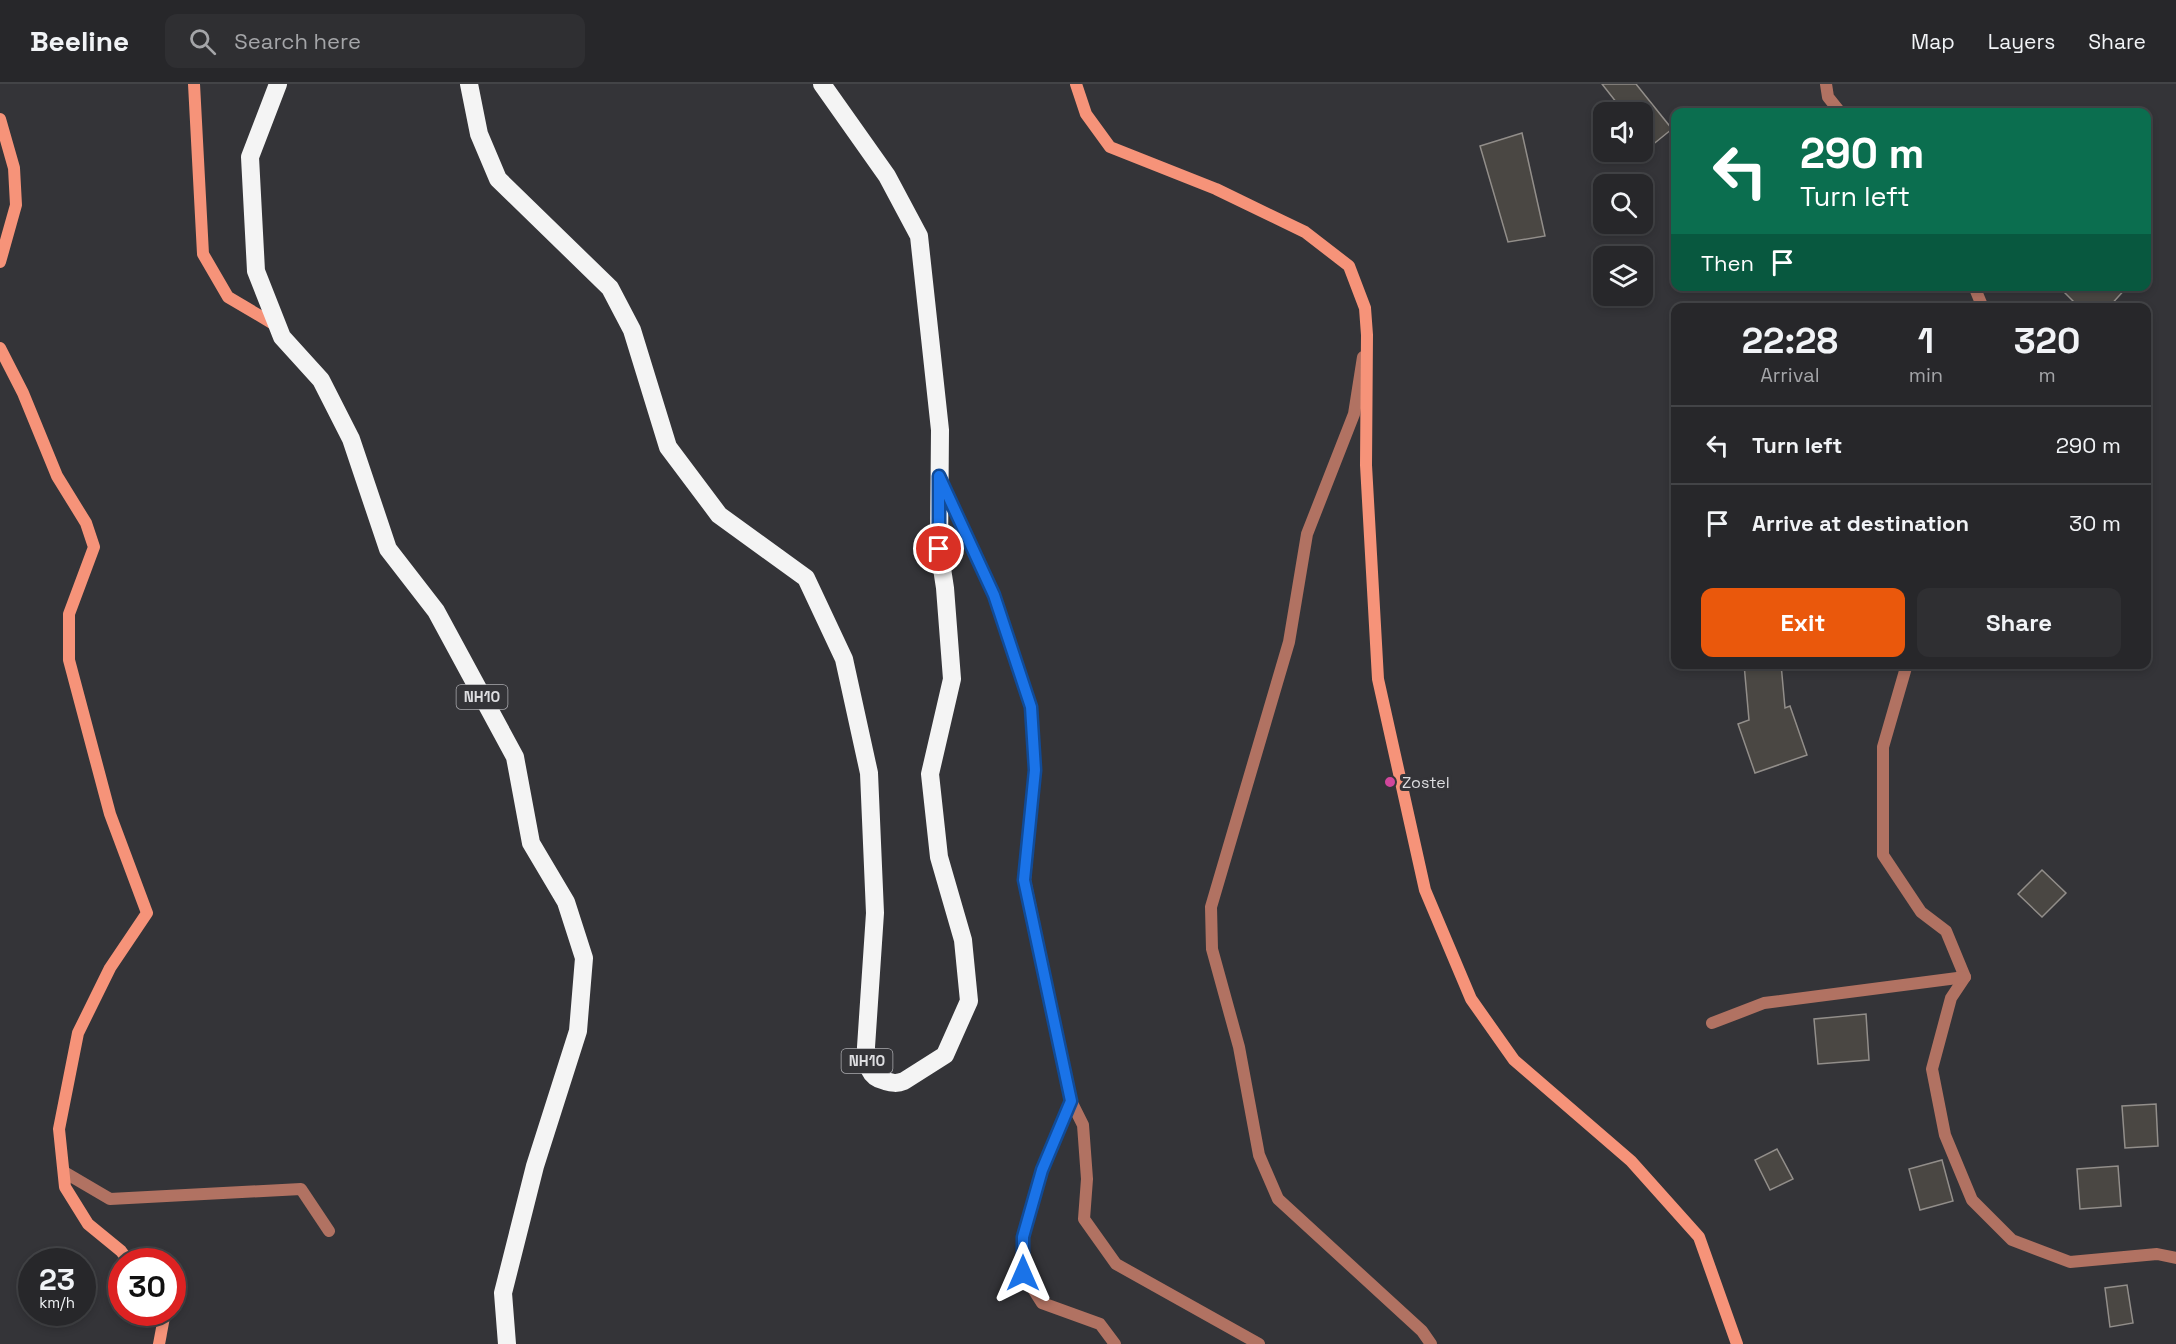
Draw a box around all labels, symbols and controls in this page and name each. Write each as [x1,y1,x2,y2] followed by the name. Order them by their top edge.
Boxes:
[165,14,585,68] search box
[30,23,129,59] text: Beeline
[186,25,219,58] icon: search
[234,27,361,55] text: Search here
[1911,28,1955,55] text: Map
[1988,28,2055,55] text: Layers
[2088,28,2146,55] text: Share
[1593,102,1653,306] map controls
[1593,102,1653,162] button: sound
[1800,127,1925,180] text: 290 m
[1701,132,1779,210] icon: left
[1593,174,1653,234] button: search
[1800,179,1910,214] text: Turn left
[1593,246,1653,306] button: layers
[1766,246,1799,279] icon: arrive
[1701,249,1754,277] text: Then
[1742,318,1838,364] text: 22:28
[1918,318,1934,364] text: 1
[2014,318,2080,364] text: 320
[1760,362,1820,388] text: Arrival
[1909,362,1943,388] text: min
[2038,362,2056,388] text: m
[1701,429,1734,462] icon: left
[1752,431,1842,459] text: Turn left
[2056,431,2121,459] text: 290 m
[1701,507,1734,540] icon: arrive
[1752,509,1969,537] text: Arrive at destination
[2069,509,2121,537] text: 30 m
[913,523,964,574] pin
[922,532,955,565] icon: arrive
[1701,588,1905,657] button: Exit
[1917,588,2121,657] button: Share
[456,685,508,709] road number: NH10
[1402,772,1450,793] place label: Zostel
[1383,775,1397,789] marker: Zostel
[842,1049,892,1073] road number: NH10
[991,1241,1055,1305] position arrow
[108,1248,186,1326] speed limit sign: 30
[39,1260,75,1299] text: 23
[39,1293,75,1312] text: km/h

